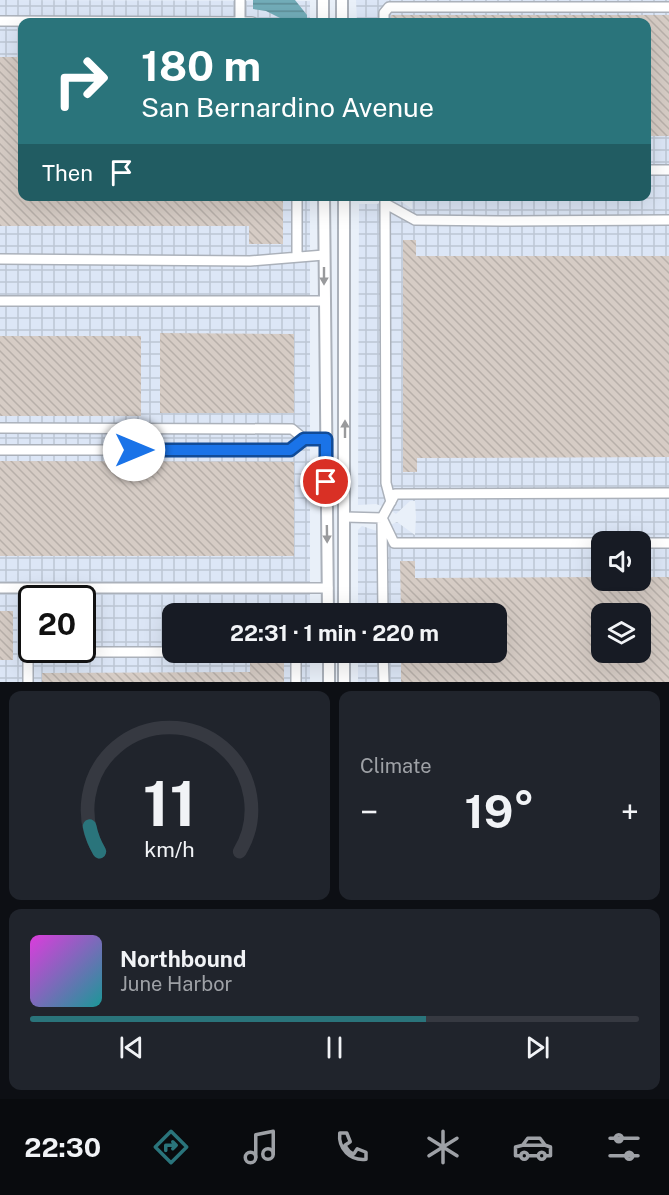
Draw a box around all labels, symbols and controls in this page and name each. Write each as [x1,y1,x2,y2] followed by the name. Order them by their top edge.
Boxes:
[141,41,261,90] text: 180 m
[42,42,120,120] icon: right
[141,91,434,123] text: San Bernardino Avenue
[105,156,138,189] icon: arrive
[42,160,93,186] text: Then
[319,266,329,285] one-way arrow
[102,418,166,482] position arrow
[340,420,350,439] one-way arrow
[300,456,351,507] pin
[309,465,342,498] icon: arrive
[322,524,332,543] one-way arrow
[591,531,651,663] map controls
[591,531,651,591] button: sound
[18,585,96,663] speed limit sign: 20
[591,603,651,663] button: layers
[230,620,439,646] text: 22:31 · 1 min · 220 m
[360,754,432,778] text: Climate
[143,767,196,840] text: 11
[464,785,535,838] text: 19°
[360,793,378,831] text: −
[621,793,639,831] text: +
[144,838,195,863] text: km/h
[120,946,246,972] text: Northbound
[120,972,232,996] text: June Harbor
[115,1031,148,1064] icon: previous
[318,1031,351,1064] icon: pause
[521,1031,554,1064] icon: next
[150,1126,192,1168] icon: directions
[240,1126,282,1168] icon: music
[331,1126,373,1168] icon: phone
[422,1126,464,1168] icon: climate
[512,1126,554,1168] icon: car
[603,1126,645,1168] icon: filters
[24,1131,101,1163] text: 22:30

